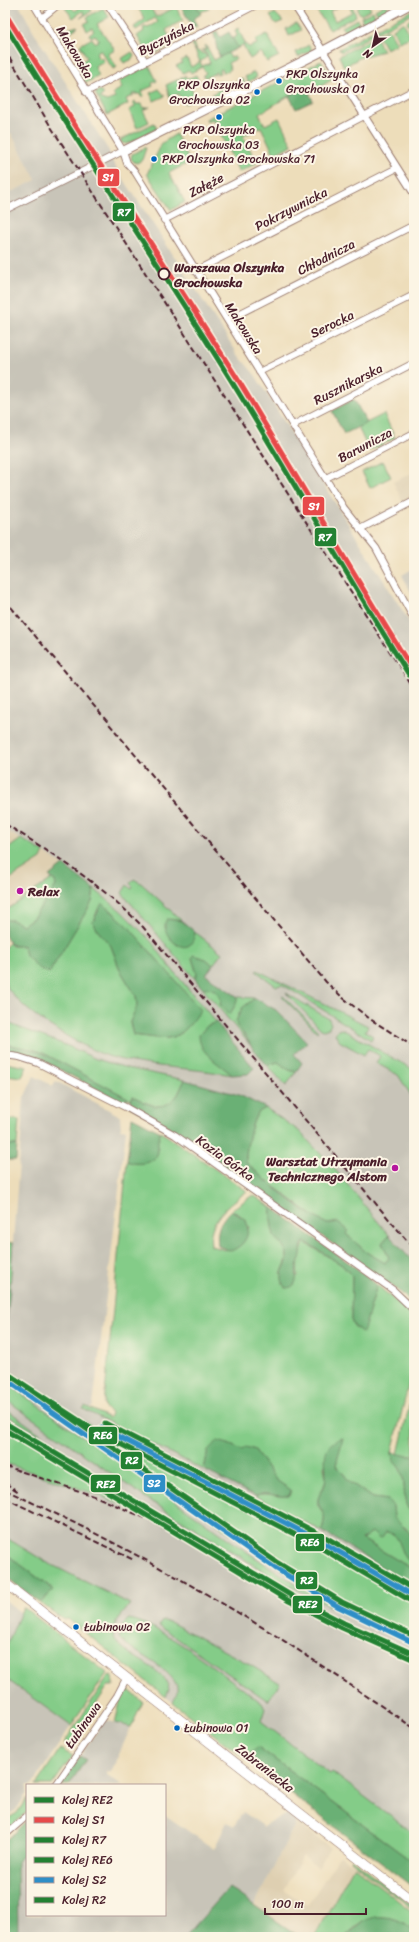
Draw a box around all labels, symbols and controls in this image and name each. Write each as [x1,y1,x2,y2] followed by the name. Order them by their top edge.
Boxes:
[134,14,199,62] street label: Byczyńska
[50,21,100,83] street label: Makowska
[353,26,393,66] north arrow
[359,44,377,64] text: N
[286,63,365,100] place label: PKP Olszynka Grochowska 01
[169,74,250,111] place label: PKP Olszynka Grochowska 02
[274,76,284,86] marker: PKP Olszynka Grochowska 01
[252,87,262,97] marker: PKP Olszynka Grochowska 02
[214,112,224,122] marker: PKP Olszynka Grochowska 03
[179,119,260,156] place label: PKP Olszynka Grochowska 03
[162,148,315,170] place label: PKP Olszynka Grochowska 71
[149,154,159,164] marker: PKP Olszynka Grochowska 71
[184,166,228,204] street label: Załęże
[97,168,120,187] line badge: S1
[101,168,114,187] text: S1
[250,181,332,237] street label: Pokrzywnicka
[112,202,135,222] line badge: R7
[117,203,132,222] text: R7
[293,232,359,281] street label: Chłodnicza
[173,256,285,294] place label: Warszawa Olszynka Grochowska
[157,267,171,281] marker: Warszawa Olszynka Grochowska
[219,297,269,359] street label: Makowska
[306,303,358,345] street label: Serocka
[309,356,387,411] street label: Rusznikarska
[334,421,397,469] street label: Barwnicza
[302,496,325,516] line badge: S1
[307,497,320,516] text: S1
[314,527,337,547] line badge: R7
[318,528,333,547] text: R7
[27,880,60,903] place label: Relax
[15,886,25,896] marker: Relax
[191,1129,260,1187] street label: Kozia Górka
[266,1150,387,1188] place label: Warsztat Utrzymania Technicznego Alstom
[390,1163,400,1173] marker: Warsztat Utrzymania Technicznego Alstom
[88,1426,118,1445] line badge: RE6
[92,1426,113,1445] text: RE6
[120,1451,143,1470] line badge: R2
[124,1451,139,1470] text: R2
[90,1474,121,1493] line badge: RE2
[143,1474,166,1493] line badge: S2
[146,1474,161,1493] text: S2
[95,1475,116,1494] text: RE2
[295,1533,325,1552] line badge: RE6
[299,1533,320,1552] text: RE6
[295,1571,318,1590] line badge: R2
[299,1571,314,1590] text: R2
[292,1595,323,1614] line badge: RE2
[297,1595,318,1614] text: RE2
[84,1616,150,1638] place label: Łubinowa 02
[71,1622,81,1632] marker: Łubinowa 02
[58,1696,108,1753] street label: Łubinowa
[184,1717,248,1739] place label: Łubinowa 01
[172,1723,182,1733] marker: Łubinowa 01
[230,1737,300,1799] street label: Zabraniecka
[26,1784,166,1916] legend
[62,1789,113,1811] text: Kolej RE2
[62,1809,105,1831] text: Kolej S1
[62,1829,107,1851] text: Kolej R7
[62,1849,113,1871] text: Kolej RE6
[62,1869,107,1891] text: Kolej S2
[62,1889,106,1911] text: Kolej R2
[265,1890,366,1916] scale bar
[271,1893,304,1915] text: 100 m

